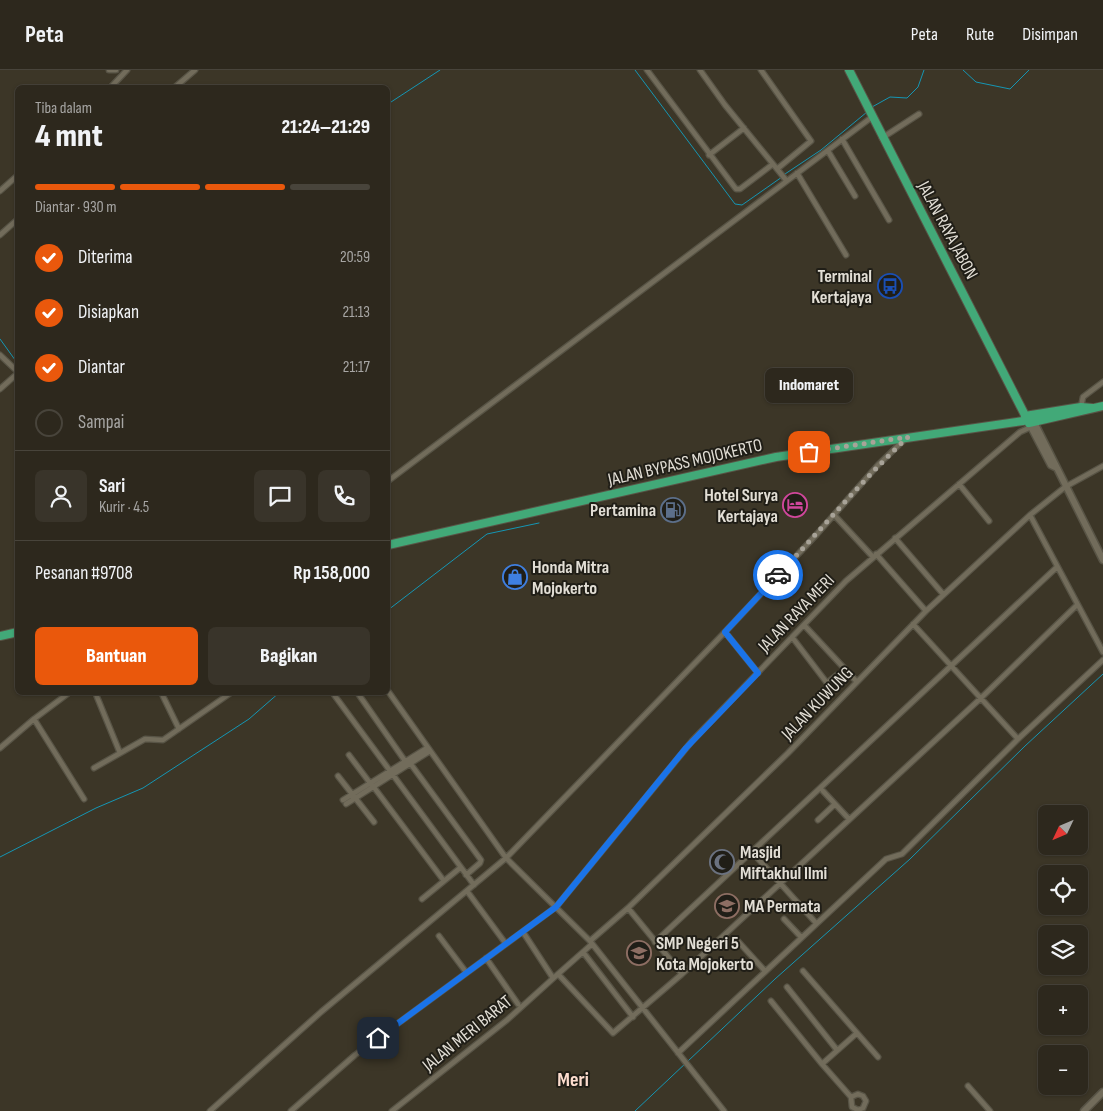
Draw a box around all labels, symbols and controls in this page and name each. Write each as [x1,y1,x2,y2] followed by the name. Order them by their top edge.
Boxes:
[25,20,64,49] text: Peta
[911,24,938,45] text: Peta
[966,24,994,45] text: Rute
[1022,24,1078,45] text: Disimpan
[35,99,92,118] text: Tiba dalam
[281,116,370,139] text: 21:24–21:29
[35,117,103,156] text: 4 mnt
[912,177,982,283] street label: JALAN RAYA JABON
[35,198,117,217] text: Diantar · 930 m
[35,244,63,272] icon: check
[78,246,133,269] text: Diterima
[340,248,370,267] text: 20:59
[811,266,872,308] place label: Terminal Kertajaya
[877,273,903,299] bus stop icon: Terminal Kertajaya
[35,299,63,327] icon: check
[78,301,139,324] text: Disiapkan
[342,303,370,322] text: 21:13
[35,354,63,382] icon: check
[78,356,125,379] text: Diantar
[343,358,370,377] text: 21:17
[765,367,853,402] callout: Indomaret
[779,376,839,395] text: Indomaret
[78,411,124,434] text: Sampai
[788,431,830,473] pin
[605,435,764,491] street label: JALAN BYPASS MOJOKERTO
[795,438,823,466] icon: bag
[35,470,87,522] button: person
[254,470,306,522] button: chat
[318,470,370,522] button: phone
[99,475,125,498] text: Sari
[704,485,778,527] place label: Hotel Surya Kertajaya
[782,492,808,518] hotel icon: Hotel Surya Kertajaya
[660,497,686,523] fuel station icon: Pertamina
[99,498,149,517] text: Kurir · 4.5
[590,500,656,521] place label: Pertamina
[753,550,803,600] courier
[532,557,609,599] place label: Honda Mitra Mojokerto
[764,561,792,589] icon: car
[35,562,133,585] text: Pesanan #9708
[293,562,370,585] text: Rp 158,000
[502,564,528,590] shop icon: Honda Mitra Mojokerto
[753,570,839,657] street label: JALAN RAYA MERI
[35,627,198,685] button: Bantuan
[208,627,370,685] button: Bagikan
[777,662,858,745] street label: JALAN KUWUNG
[1038,805,1088,855] north arrow
[1038,805,1088,1095] map controls
[740,842,827,884] place label: Masjid Miftakhul Ilmi
[709,849,735,875] mosque icon: Masjid Miftakhul Ilmi
[1038,865,1088,915] button: locate
[714,893,740,919] school or university icon: MA Permata
[744,896,821,917] place label: MA Permata
[1038,925,1088,975] button: layers
[656,933,754,975] place label: SMP Negeri 5 Kota Mojokerto
[626,940,652,966] school or university icon: SMP Negeri 5 Kota Mojokerto
[1038,985,1088,1035] button: +
[418,991,516,1076] street label: JALAN MERI BARAT
[357,1017,399,1059] pin
[364,1024,392,1052] icon: home
[1038,1045,1088,1095] button: −
[557,1068,589,1092] district label: Meri

